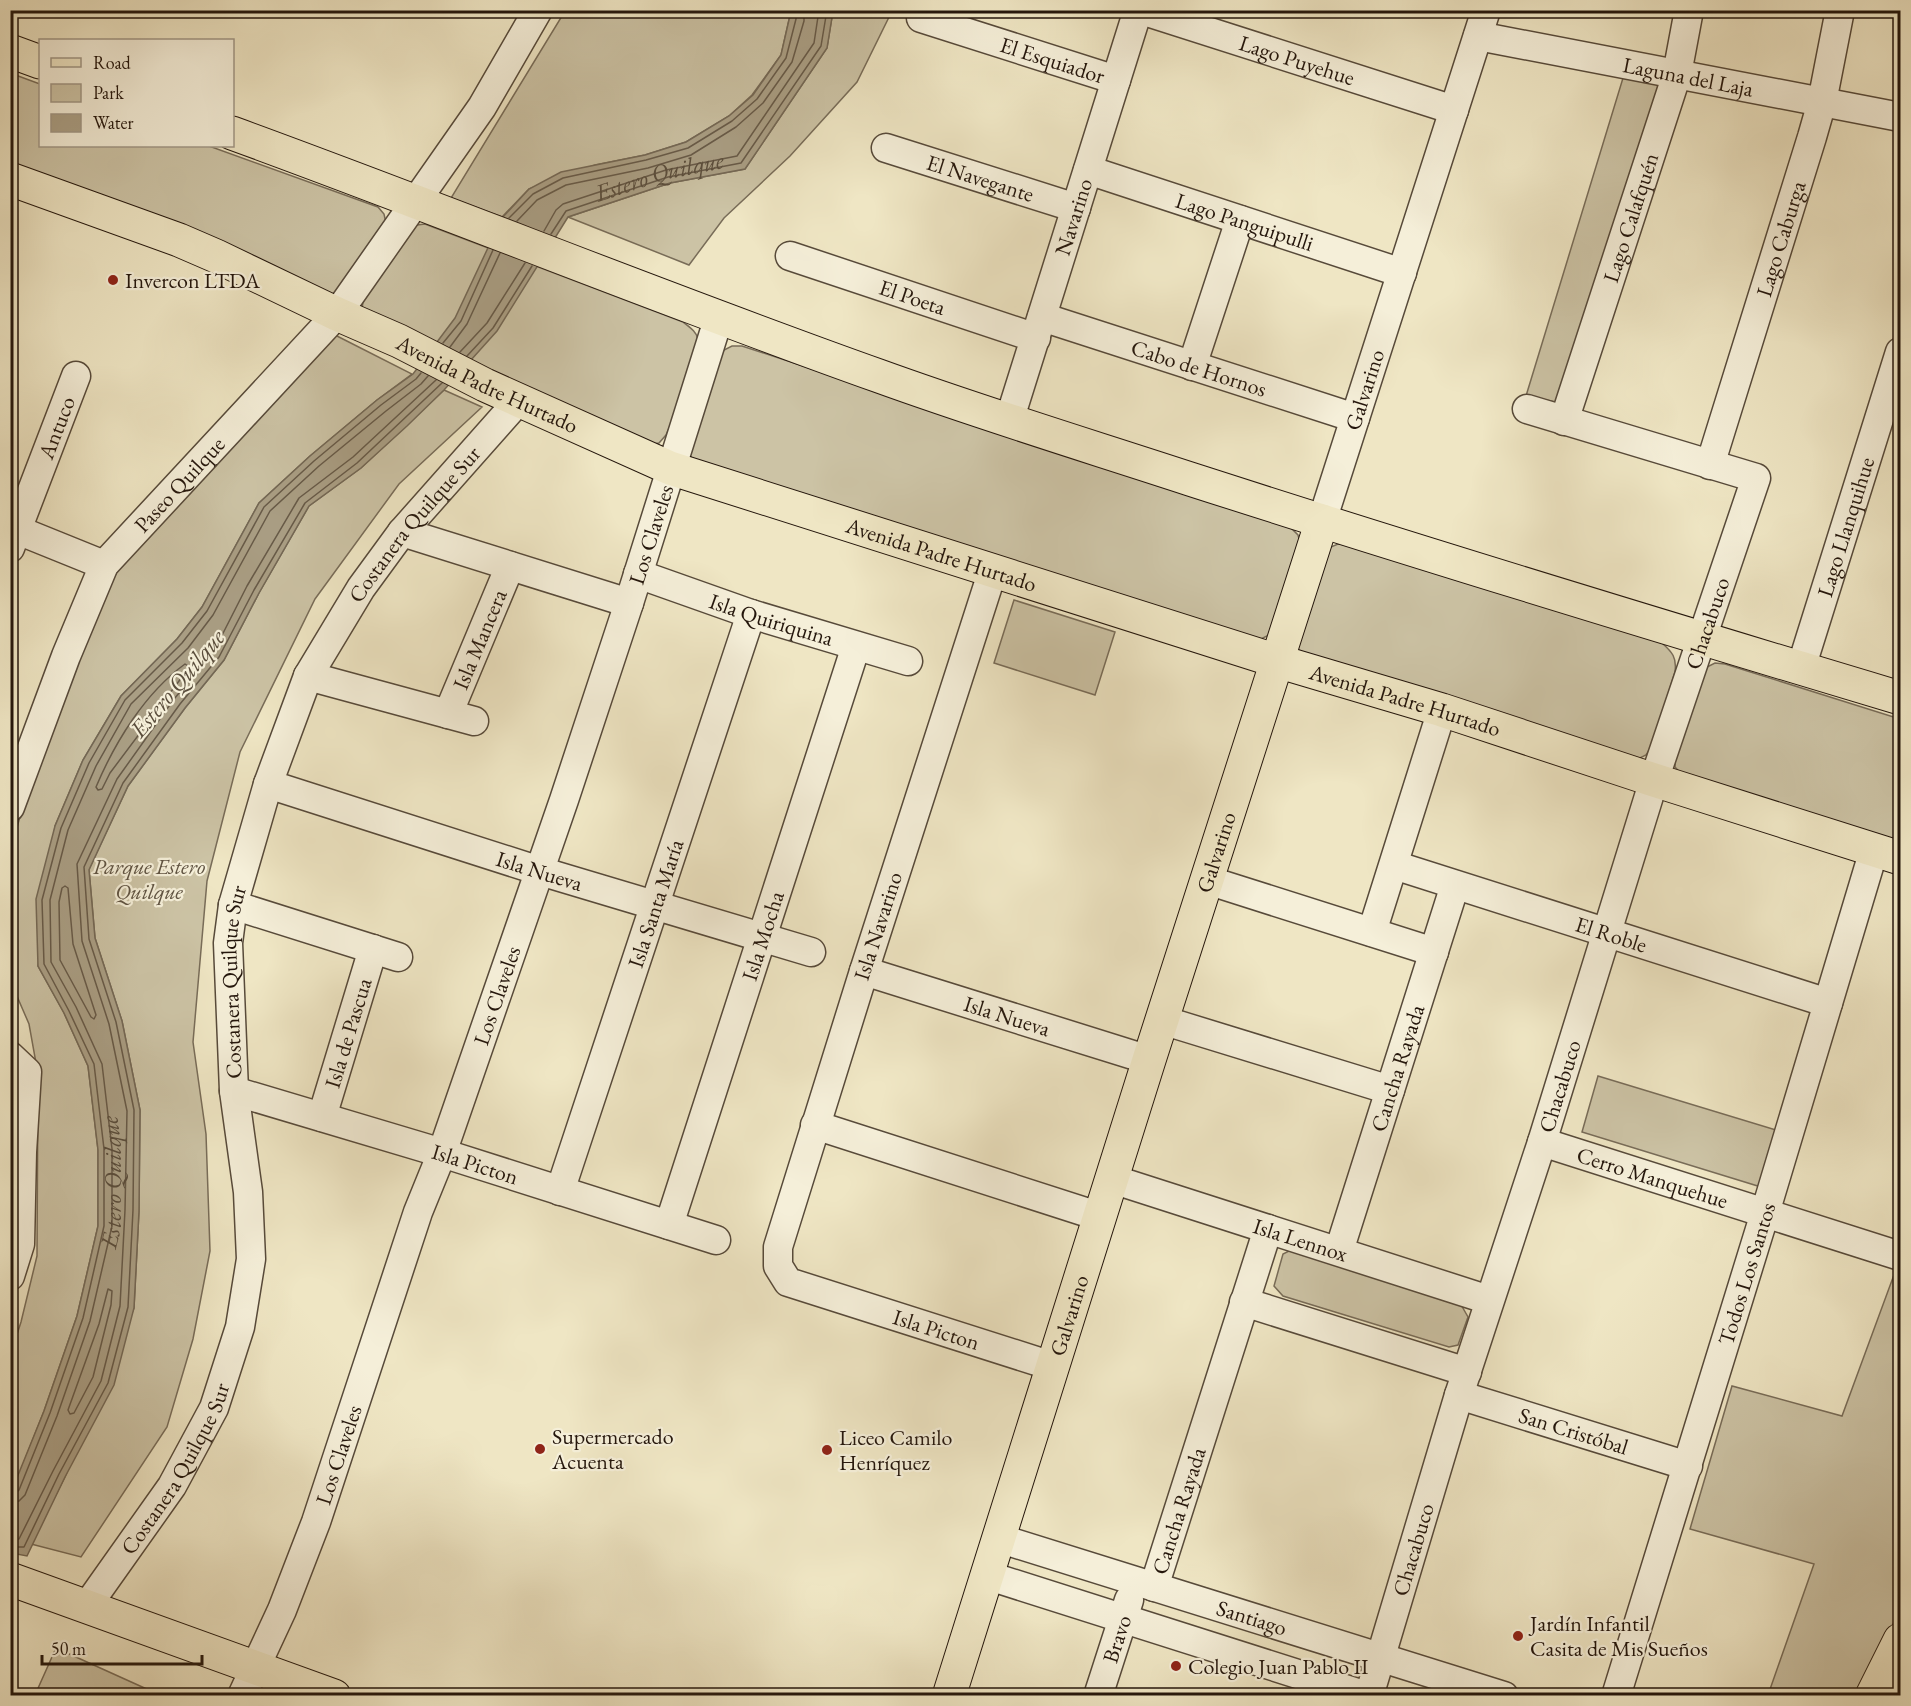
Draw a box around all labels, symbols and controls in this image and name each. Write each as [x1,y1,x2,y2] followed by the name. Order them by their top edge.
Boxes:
[1236,28,1359,92] street label: Lago Puyehue
[997,30,1109,90] street label: El Esquiador
[39,39,234,147] legend
[1620,50,1756,103] street label: Laguna del Laja
[93,51,132,74] text: Road
[93,81,124,104] text: Park
[93,111,134,134] text: Water
[590,143,727,208] water label: Estero Quilque
[923,147,1038,208] street label: El Navegante
[1596,149,1665,286] street label: Lago Calafquén
[1047,175,1099,259] street label: Navarino
[1749,177,1812,300] street label: Lago Caburga
[1172,185,1317,258] street label: Lago Panguipulli
[125,266,261,295] place label: Invercon LTDA
[875,272,950,321] street label: El Poeta
[106,273,120,287] marker: Invercon LTDA
[391,327,583,440] street label: Avenida Padre Hurtado
[1128,332,1271,403] street label: Cabo de Hornos
[1338,345,1391,434] street label: Galvarino
[31,392,81,464] street label: Antuco
[127,429,231,538] street label: Paseo Quilque
[341,439,487,608] street label: Costanera Quilque Sur
[1810,453,1881,600] street label: Lago Llanquihue
[621,481,680,588] street label: Los Claveles
[841,510,1041,598] street label: Avenida Padre Hurtado
[1678,573,1736,673] street label: Chacabuco
[445,585,513,694] street label: Isla Mancera
[706,586,837,652] street label: Isla Quiriquina
[122,622,233,745] water label: Estero Quilque
[1305,657,1505,743] street label: Avenida Padre Hurtado
[1189,808,1242,896] street label: Galvarino
[620,835,690,971] street label: Isla Santa María
[493,843,586,898] street label: Isla Nueva
[93,852,205,906] park label: Parque Estero Quilque
[847,868,909,984] street label: Isla Navarino
[213,881,253,1079] street label: Costanera Quilque Sur
[734,887,791,984] street label: Isla Mocha
[1572,909,1651,959] street label: El Roble
[466,942,527,1049] street label: Los Claveles
[317,974,378,1091] street label: Isla de Pascua
[960,989,1054,1043] street label: Isla Nueva
[1363,1001,1431,1135] street label: Cancha Rayada
[1531,1036,1587,1136] street label: Chacabuco
[92,1114,128,1252] water label: Estero Quilque
[429,1136,522,1191] street label: Isla Picton
[1573,1140,1732,1215] street label: Cerro Manquehue
[1711,1199,1782,1348] street label: Todos Los Santos
[1250,1211,1352,1268] street label: Isla Lennox
[1042,1271,1095,1360] street label: Galvarino
[890,1302,984,1357] street label: Isla Picton
[114,1379,236,1560] street label: Costanera Quilque Sur
[1515,1400,1632,1461] street label: San Cristóbal
[308,1401,368,1508] street label: Los Claveles
[551,1422,674,1476] place label: Supermercado Acuenta
[839,1423,953,1477] place label: Liceo Camilo Henríquez
[533,1442,547,1456] marker: Supermercado Acuenta
[820,1443,834,1457] marker: Liceo Camilo Henríquez
[1144,1443,1212,1578] street label: Cancha Rayada
[1385,1499,1440,1599] street label: Chacabuco
[1213,1593,1291,1642] street label: Santiago
[1528,1609,1708,1663] place label: Jardín Infantil Casita de Mis Sueños
[1095,1611,1138,1666] street label: Bravo
[42,1628,202,1666] scale bar
[1511,1629,1525,1643] marker: Jardín Infantil Casita de Mis Sueños
[51,1637,86,1660] text: 50 m
[1188,1652,1369,1681] place label: Colegio Juan Pablo II
[1169,1659,1183,1673] marker: Colegio Juan Pablo II

